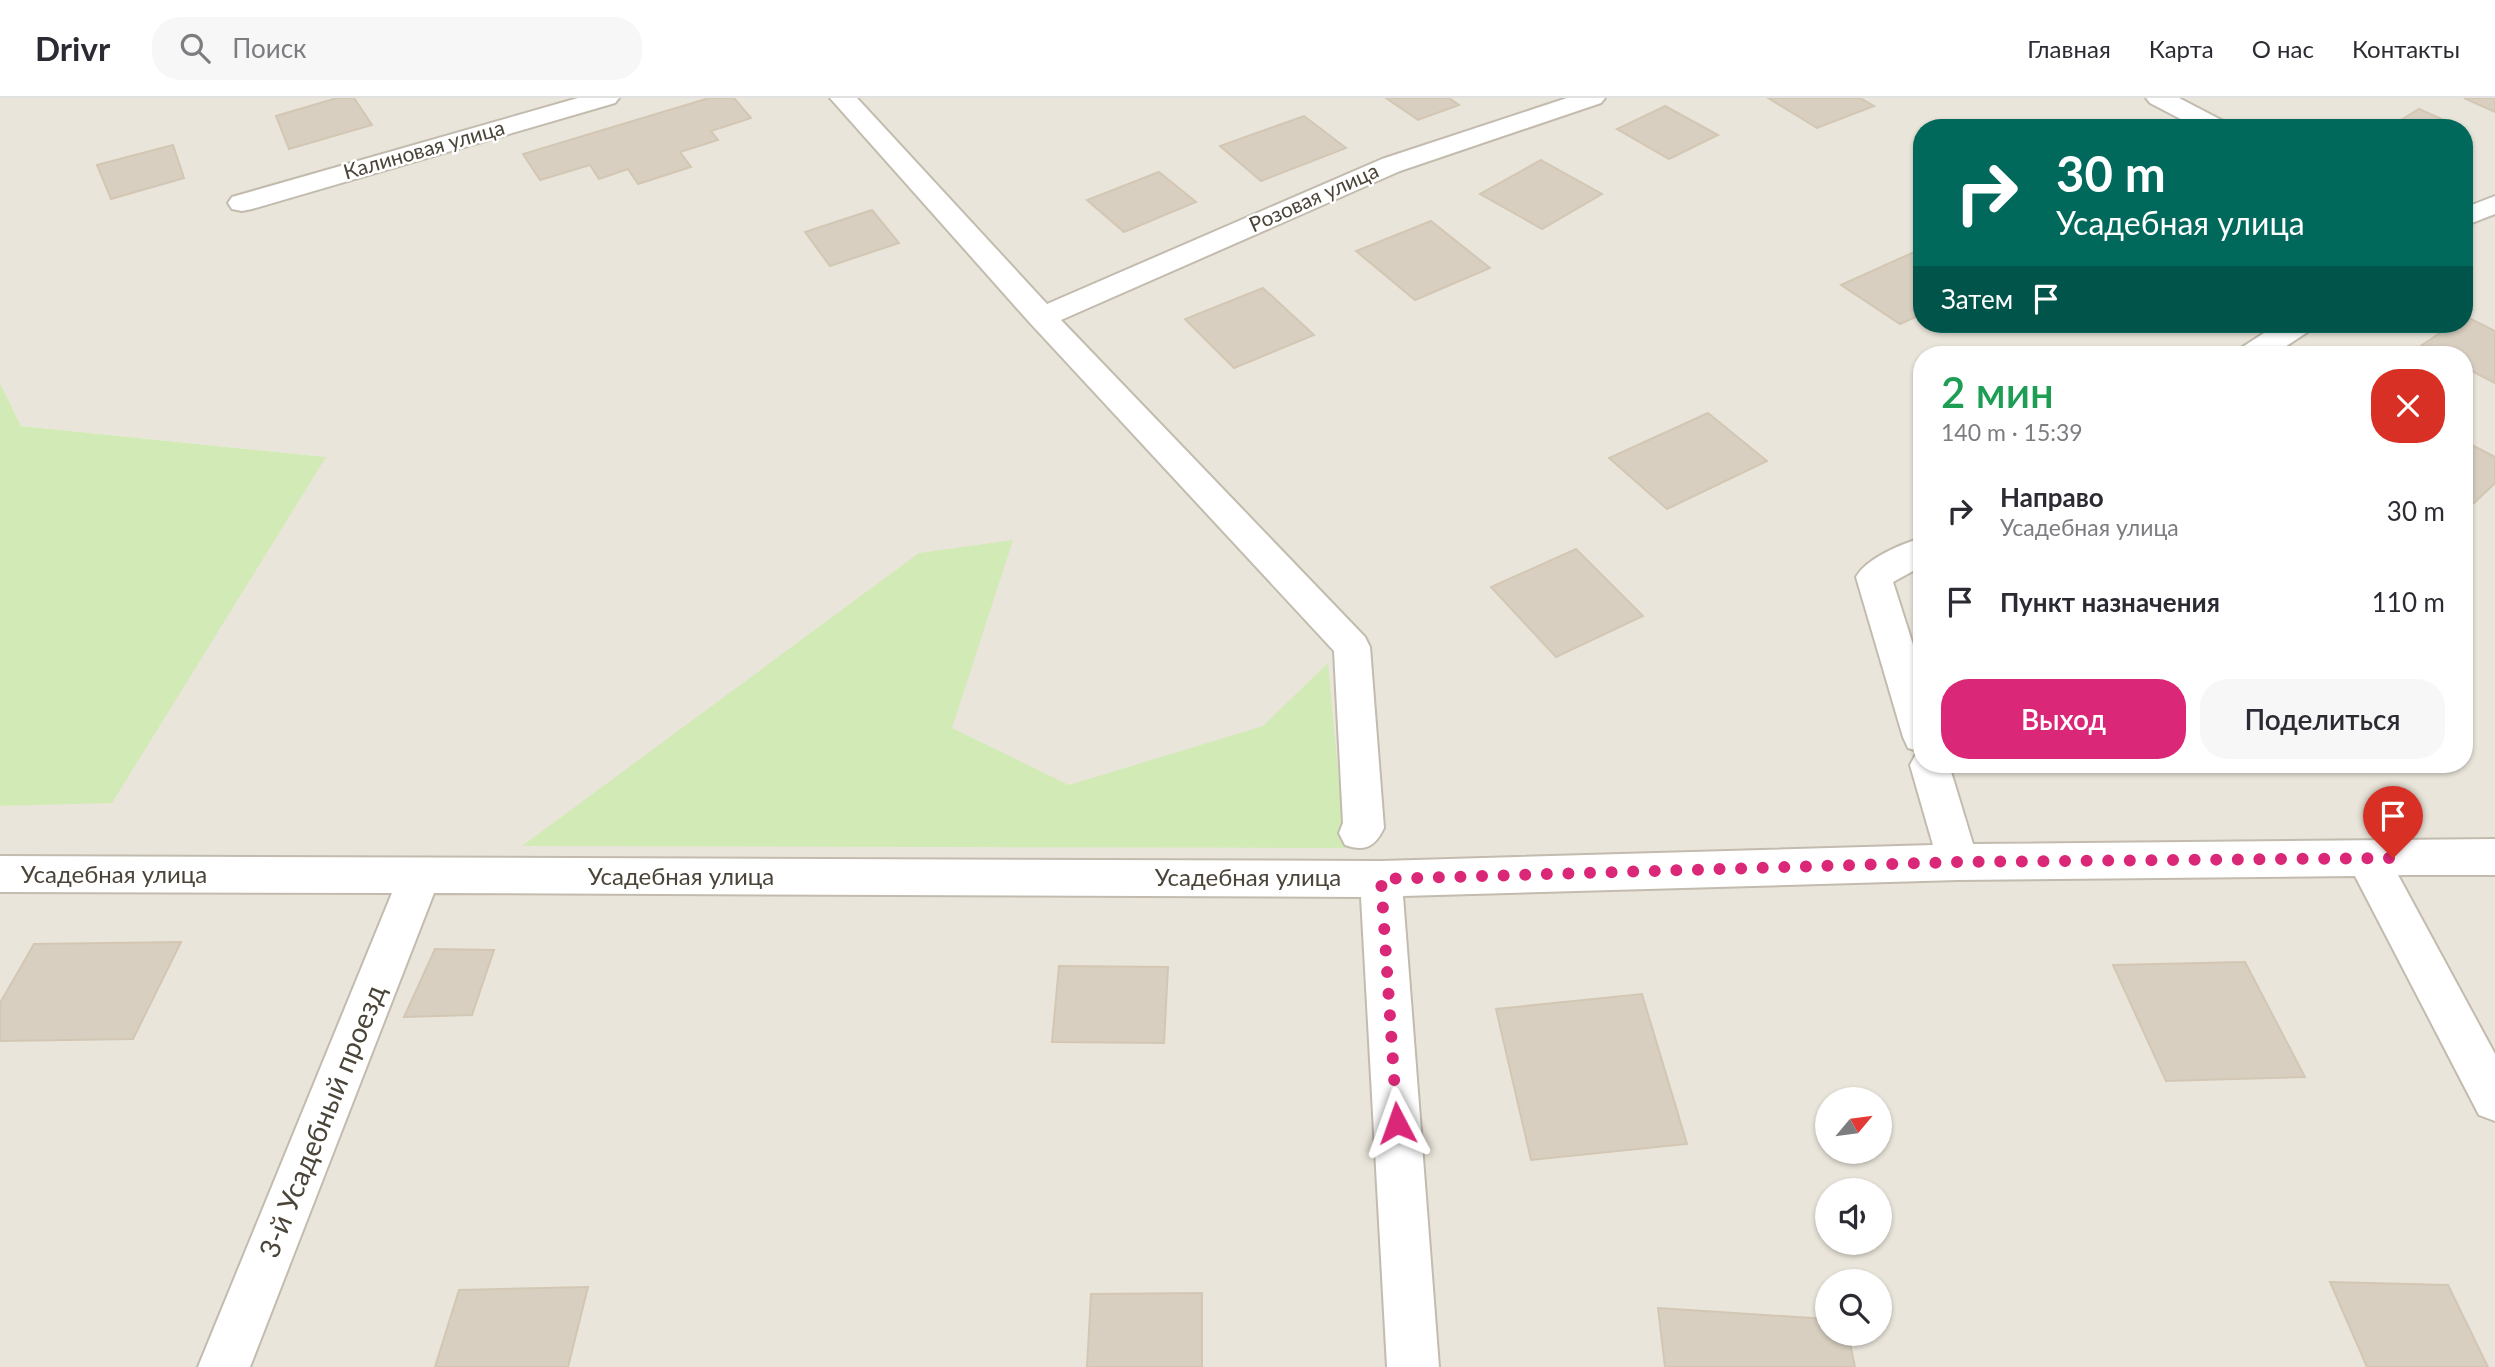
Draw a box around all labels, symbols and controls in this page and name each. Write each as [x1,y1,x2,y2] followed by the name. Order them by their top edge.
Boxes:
[152,17,642,80] search box
[35,28,110,68] text: Drivr
[176,29,214,67] icon: search
[232,32,307,64] text: Поиск
[2027,34,2111,63] text: Главная
[2149,34,2214,63] text: Карта
[2252,34,2314,63] text: О нас
[2352,34,2460,63] text: Контакты
[340,114,507,184] street label: Калиновая улица
[2056,144,2166,202] text: 30 m
[1941,147,2032,238] icon: right
[1245,157,1382,236] street label: Розовая улица
[2056,203,2305,242] text: Усадебная улица
[2027,280,2065,318] icon: arrive
[1941,283,2013,315] text: Затем
[1941,367,2054,417] text: 2 мин
[2371,369,2445,443] button: close
[1941,418,2083,446] text: 140 m · 15:39
[2000,481,2104,513] text: Направо
[1941,492,1979,530] icon: right
[2387,495,2445,527] text: 30 m
[2000,513,2179,541] text: Усадебная улица
[1941,583,1979,621] icon: arrive
[2000,586,2220,618] text: Пункт назначения
[2372,586,2445,618] text: 110 m
[1941,679,2186,759] button: Выход
[2200,679,2445,759] button: Поделиться
[2363,786,2423,858] pin
[2374,797,2412,835] icon: arrive
[21,859,207,888] street label: Усадебная улица
[588,861,774,890] street label: Усадебная улица
[1155,862,1341,891] street label: Усадебная улица
[251,979,391,1262] street label: 3-й Усадебный проезд
[1360,1086,1434,1160] position arrow
[1815,1087,1892,1164] north arrow
[1815,1087,1892,1346] map controls
[1815,1178,1892,1255] button: sound
[1815,1269,1892,1346] button: search

